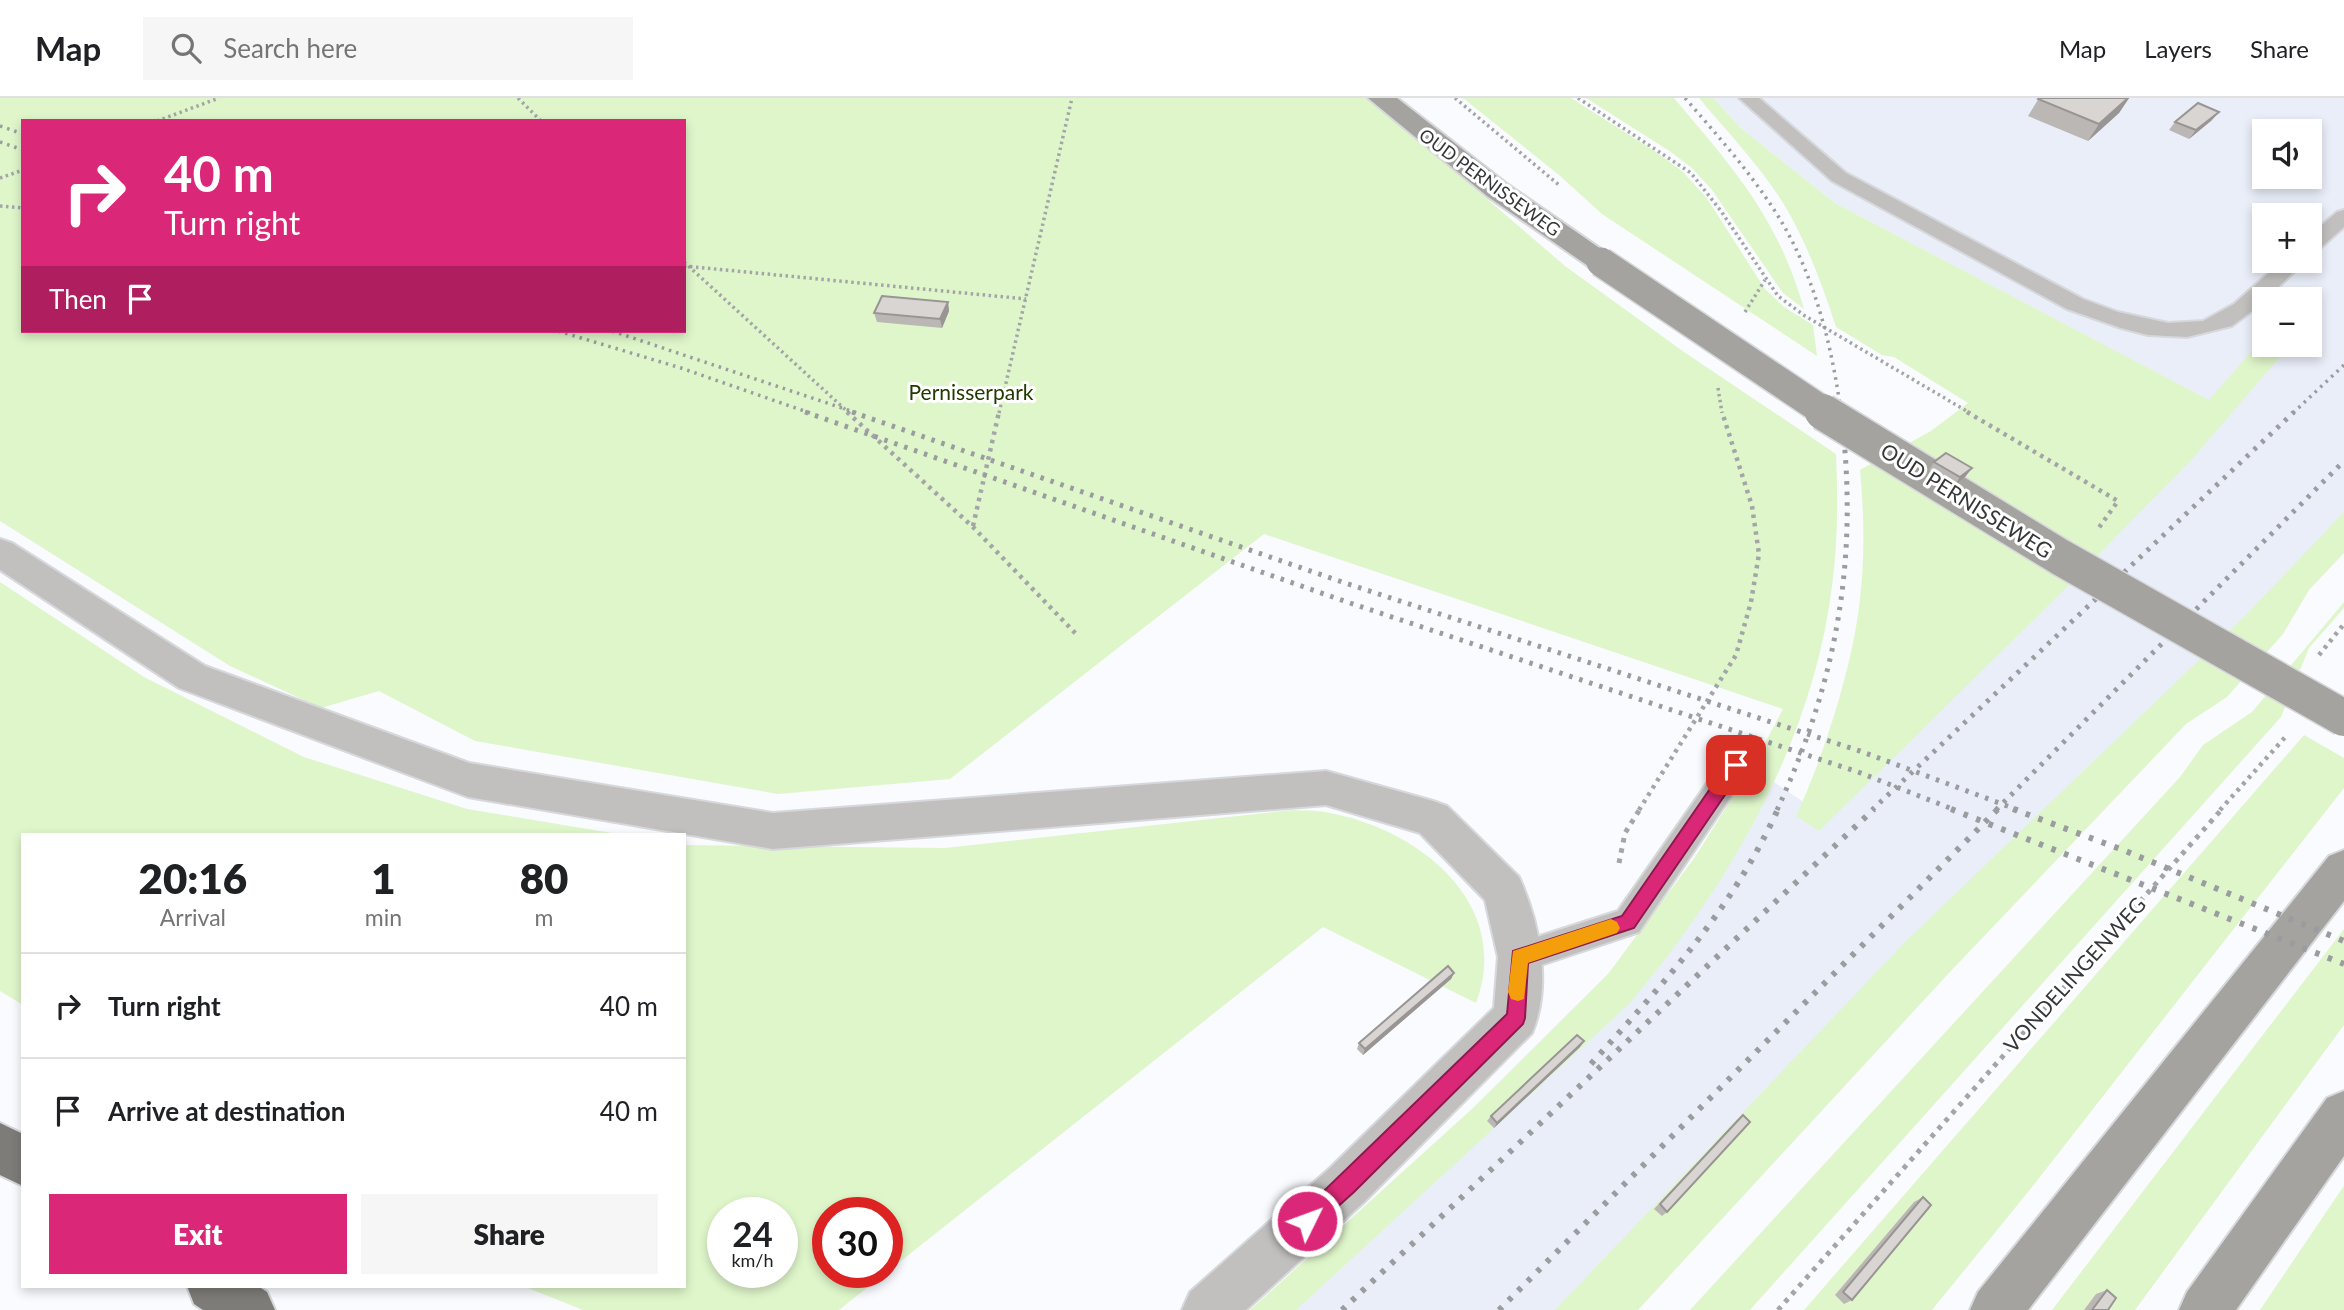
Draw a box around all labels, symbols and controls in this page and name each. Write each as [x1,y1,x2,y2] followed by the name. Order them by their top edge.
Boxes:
[143,17,633,80] search box
[35,28,101,68] text: Map
[167,29,205,67] icon: search
[223,32,357,64] text: Search here
[2059,34,2106,63] text: Map
[2144,34,2212,63] text: Layers
[2250,34,2309,63] text: Share
[2252,119,2322,357] map controls
[2252,119,2322,189] button: sound
[1415,123,1565,241] street label: OUD PERNISSEWEG
[164,144,274,202] text: 40 m
[49,147,140,238] icon: right
[164,203,300,242] text: Turn right
[2252,203,2322,273] button: +
[121,280,159,318] icon: arrive
[49,283,107,315] text: Then
[2252,287,2322,357] button: −
[909,379,1034,404] park label: Pernisserpark
[1877,437,2057,563] street label: OUD PERNISSEWEG
[1706,735,1766,795] pin
[1717,746,1755,784] icon: arrive
[139,853,247,903] text: 20:16
[371,853,396,903] text: 1
[520,853,568,903] text: 80
[1998,891,2150,1057] street label: VONDELINGENWEG
[160,903,226,931] text: Arrival
[365,903,402,931] text: min
[535,903,553,931] text: m
[49,987,87,1025] icon: right
[108,990,221,1022] text: Turn right
[600,990,658,1022] text: 40 m
[49,1092,87,1130] icon: arrive
[108,1095,345,1127] text: Arrive at destination
[600,1095,658,1127] text: 40 m
[1270,1184,1344,1258] position arrow
[49,1194,347,1274] button: Exit
[361,1194,658,1274] button: Share
[812,1197,903,1288] speed limit sign: 30
[732,1212,773,1254] text: 24
[731,1249,774,1271] text: km/h

